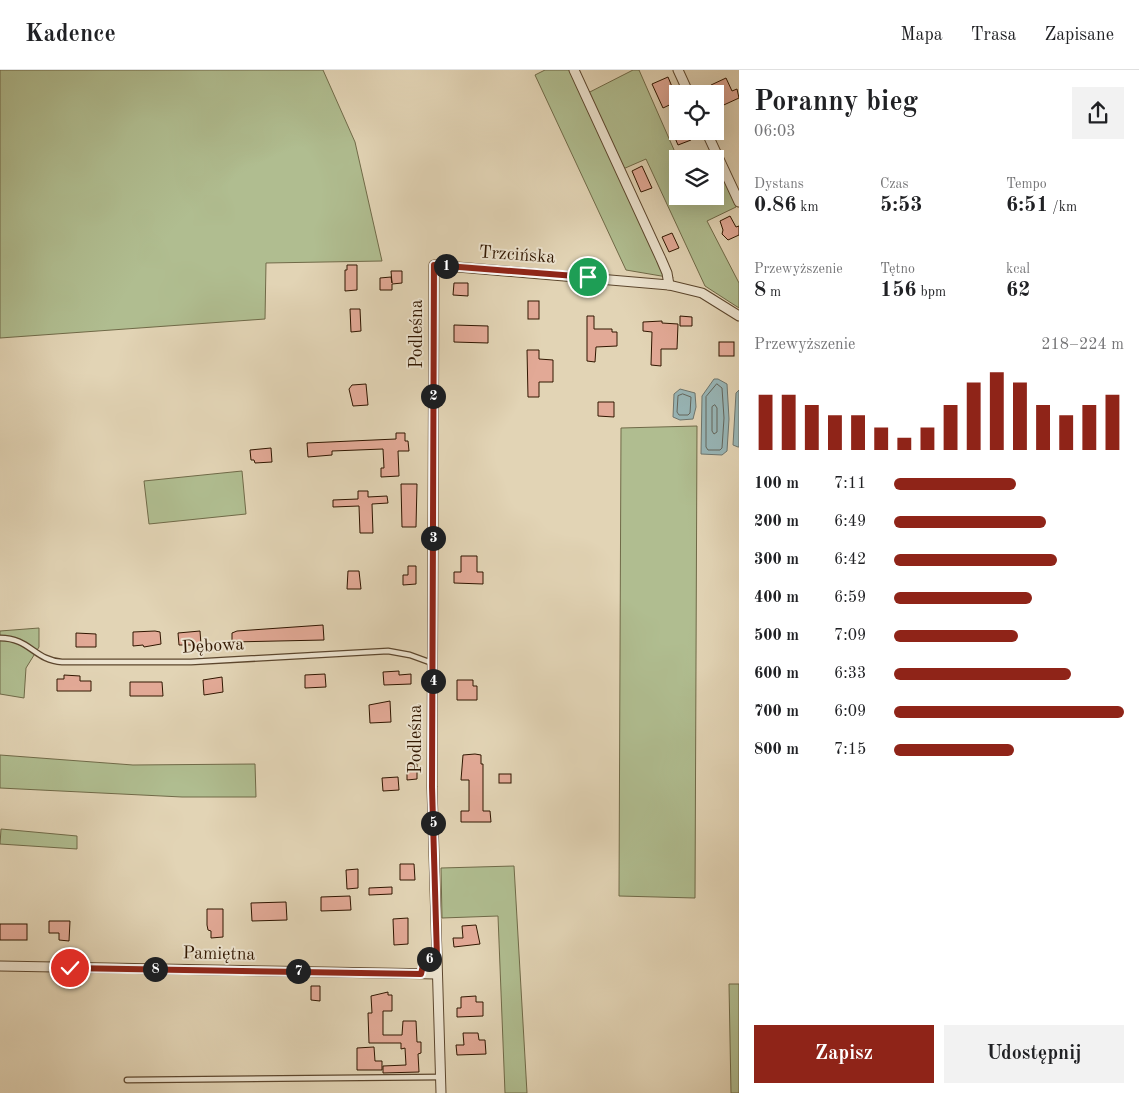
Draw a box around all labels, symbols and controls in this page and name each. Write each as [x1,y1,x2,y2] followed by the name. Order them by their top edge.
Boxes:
[25,23,116,47] text: Kadence
[900,26,943,44] text: Mapa
[971,26,1016,44] text: Trasa
[1044,26,1114,44] text: Zapisane
[669,85,724,205] map controls
[669,85,724,140] button: locate
[1072,87,1124,139] button: share
[754,89,918,117] text: Poranny bieg
[754,124,796,140] text: 06:03
[669,150,724,205] button: layers
[754,177,804,191] text: Dystans
[880,177,909,191] text: Czas
[1006,177,1047,191] text: Tempo
[754,195,796,216] text: 0.86
[880,195,922,216] text: 5:53
[1006,195,1048,216] text: 6:51
[796,200,819,214] text: km
[1048,200,1077,214] text: /km
[478,243,556,267] street label: Trzcińska
[434,254,458,278] pin: 1
[567,256,609,298] pin
[442,259,451,273] text: 1
[754,262,843,276] text: Przewyższenie
[880,262,915,276] text: Tętno
[1006,262,1030,276] text: kcal
[574,263,602,291] icon: arrive
[754,280,766,301] text: 8
[880,280,917,301] text: 156
[1006,280,1030,301] text: 62
[766,285,781,299] text: m
[917,285,946,299] text: bpm
[408,299,426,369] street label: Podleśna
[754,337,855,353] text: Przewyższenie
[1041,337,1124,353] text: 218–224 m
[420,384,446,408] pin: 2
[429,389,438,403] text: 2
[754,476,799,492] text: 100 m
[834,476,866,492] text: 7:11
[754,514,799,530] text: 200 m
[834,514,866,530] text: 6:49
[420,526,446,550] pin: 3
[429,531,438,545] text: 3
[754,552,799,568] text: 300 m
[834,552,866,568] text: 6:42
[754,590,799,606] text: 400 m
[834,590,866,606] text: 6:59
[754,628,799,644] text: 500 m
[834,628,866,644] text: 7:09
[181,635,245,657] street label: Dębowa
[754,666,799,682] text: 600 m
[834,666,866,682] text: 6:33
[420,668,446,694] pin: 4
[429,674,438,688] text: 4
[407,704,425,774] street label: Podleśna
[754,704,799,720] text: 700 m
[834,704,866,720] text: 6:09
[754,742,799,758] text: 800 m
[834,742,866,758] text: 7:15
[420,810,446,836] pin: 5
[429,816,438,830] text: 5
[183,944,256,964] street label: Pamiętna
[416,946,442,972] pin: 6
[49,947,91,989] pin
[425,952,434,966] text: 6
[56,954,84,982] icon: check
[142,956,168,982] pin: 8
[286,958,310,984] pin: 7
[151,962,160,976] text: 8
[294,964,303,978] text: 7
[754,1025,934,1083] button: Zapisz
[944,1025,1124,1083] button: Udostępnij

